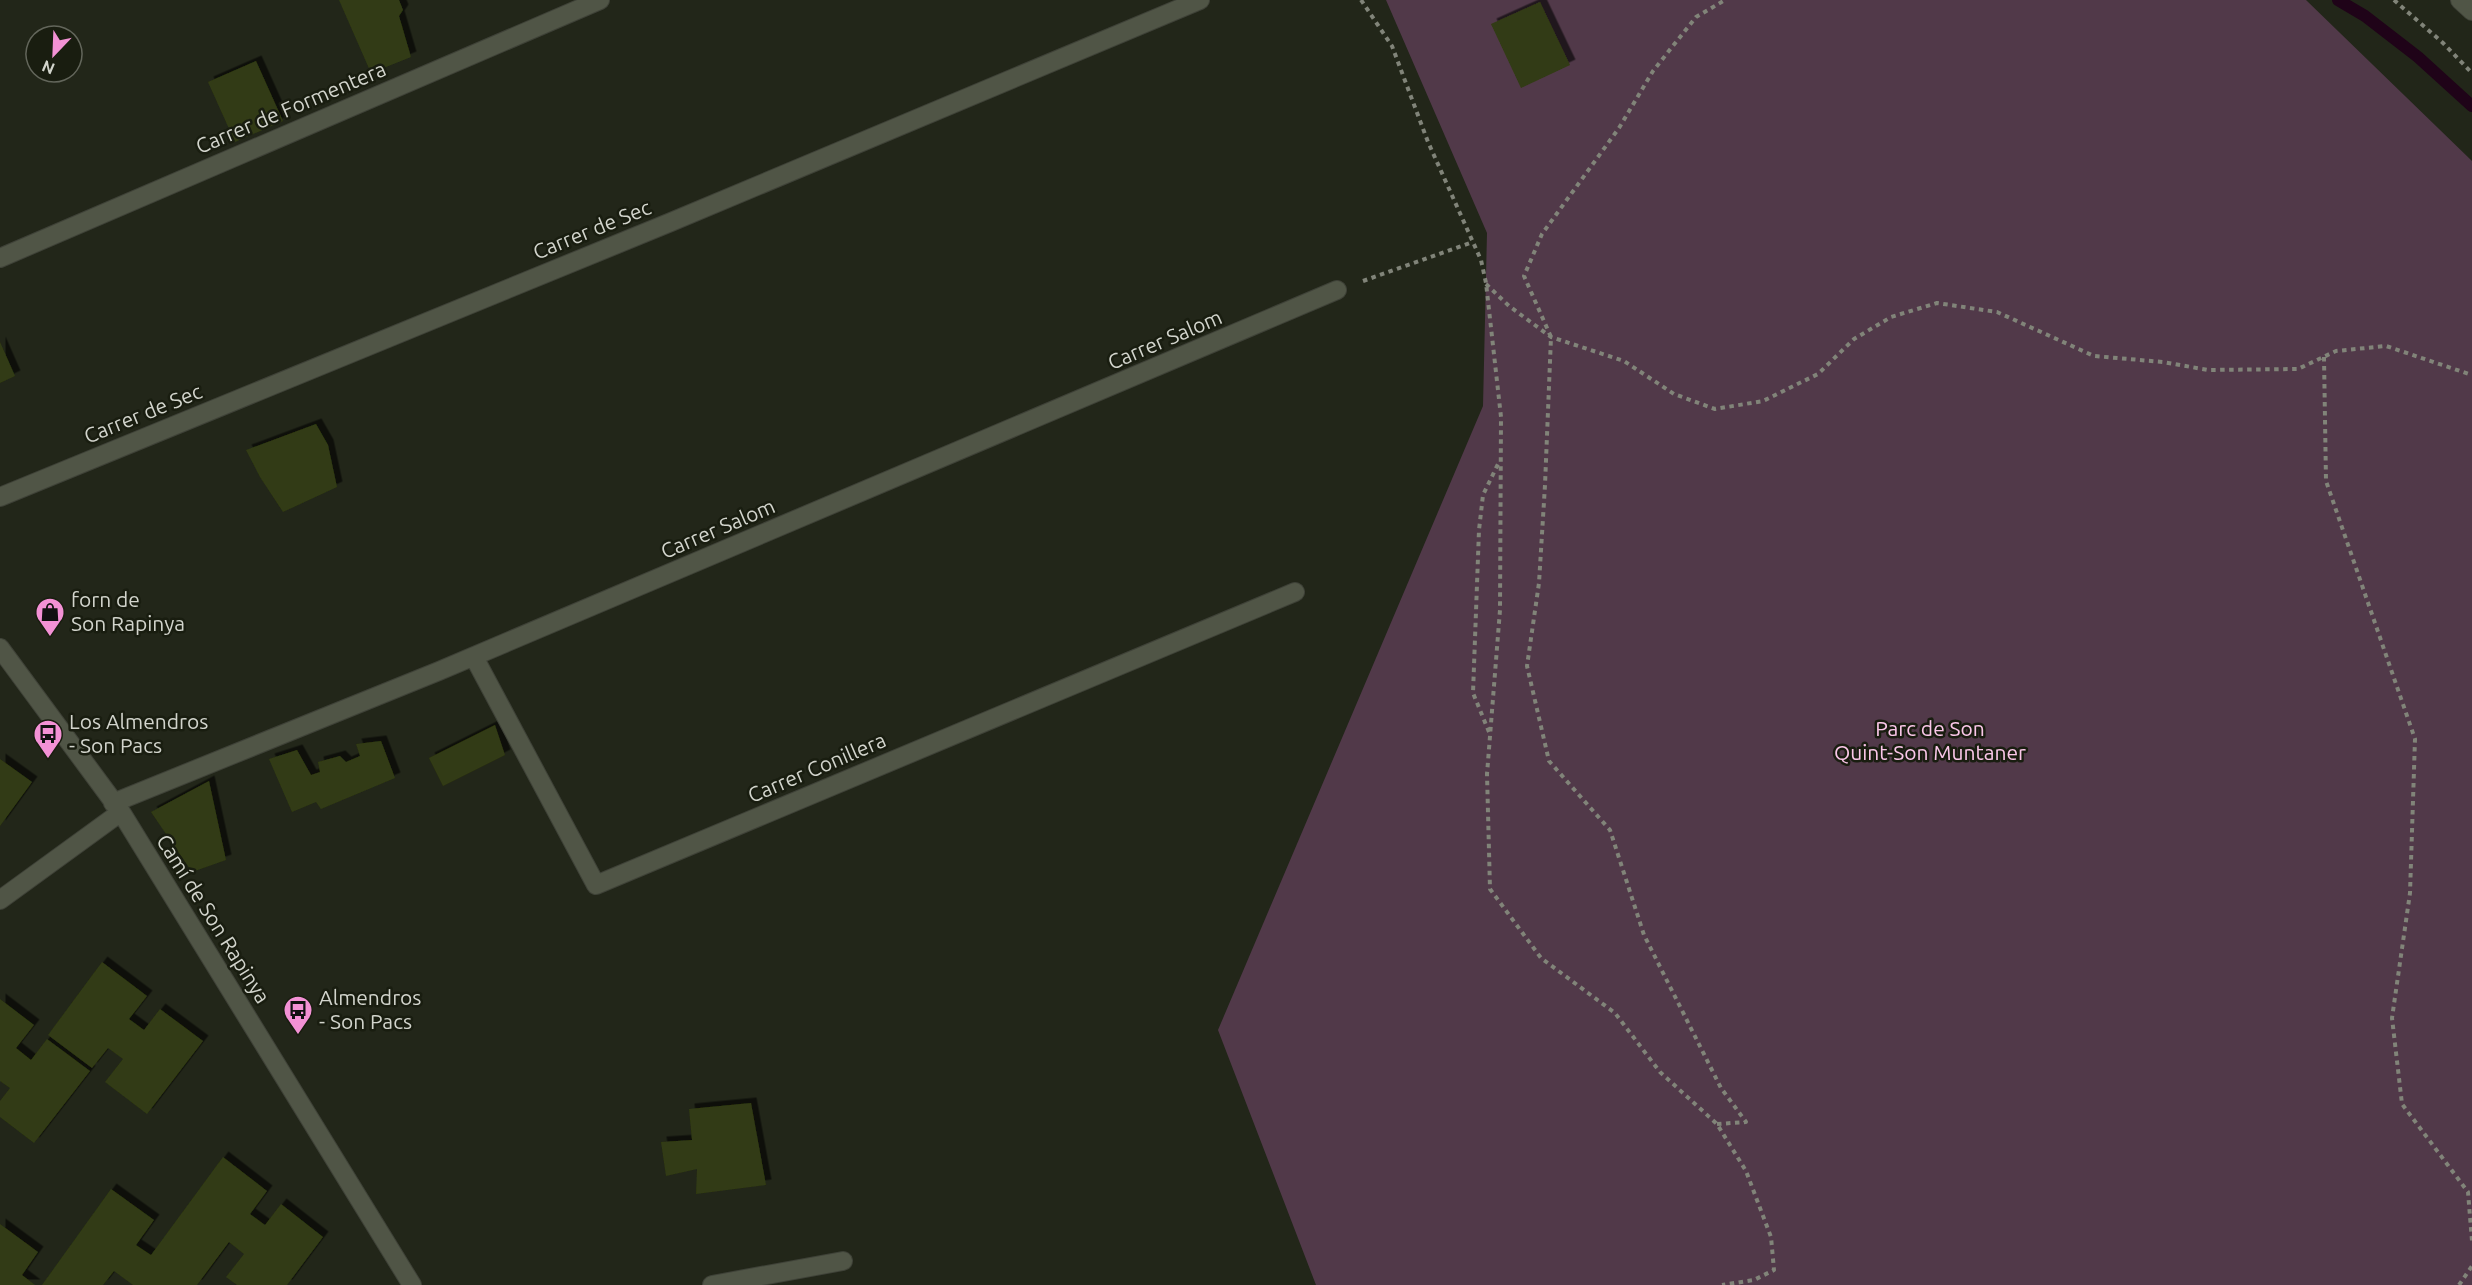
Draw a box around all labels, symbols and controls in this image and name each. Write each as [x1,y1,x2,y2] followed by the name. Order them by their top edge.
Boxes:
[24,24,84,84] north arrow
[192,56,389,158] street label: Carrer de Formentera
[39,57,57,78] text: N
[529,194,654,264] street label: Carrer de Sec
[1104,304,1225,374] street label: Carrer Salom
[80,378,205,448] street label: Carrer de Sec
[657,493,778,563] street label: Carrer Salom
[71,587,185,635] place label: forn de Son Rapinya
[34,596,66,638] shop icon: forn de Son Rapinya
[69,709,208,757] place label: Los Almendros - Son Pacs
[1834,716,2026,764] park label: Parc de Son Quint-Son Muntaner
[32,718,64,760] bus stop icon: Los Almendros - Son Pacs
[744,727,889,807] street label: Carrer Conillera
[152,830,276,1007] street label: Camí de Son Rapinya
[319,985,421,1033] place label: Almendros - Son Pacs
[282,994,314,1036] bus stop icon: Almendros - Son Pacs

